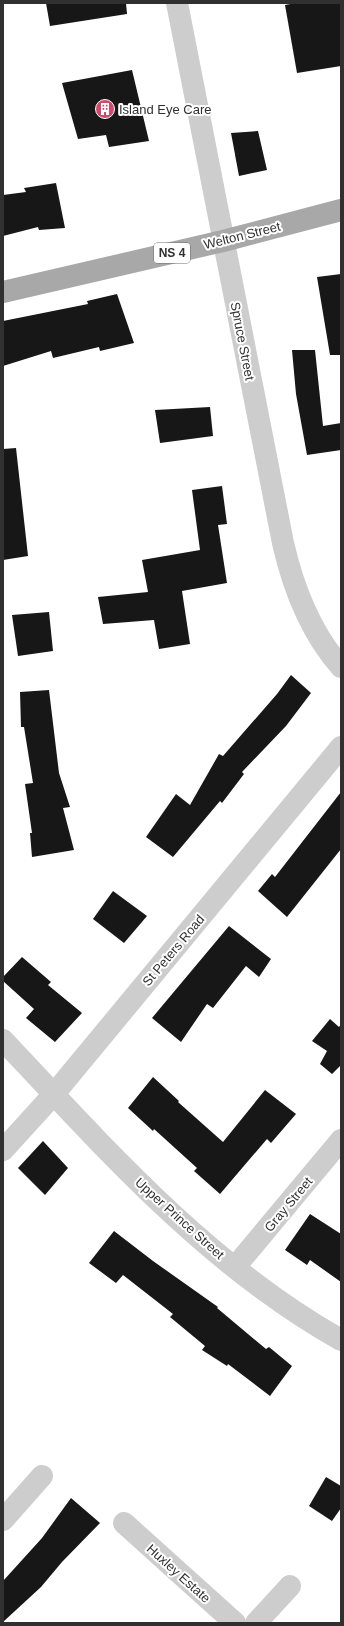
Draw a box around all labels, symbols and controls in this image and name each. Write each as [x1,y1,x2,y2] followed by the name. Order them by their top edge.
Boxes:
[94,98,116,120] building icon: Island Eye Care
[119,102,212,117] place label: Island Eye Care
[202,219,282,252] street label: Welton Street
[154,243,190,263] road number: NS 4
[228,301,258,382] street label: Spruce Street
[139,912,207,989] street label: St Peters Road
[261,1174,316,1235] street label: Gray Street
[132,1175,227,1262] street label: Upper Prince Street
[144,1541,213,1606] street label: Huxley Estate

